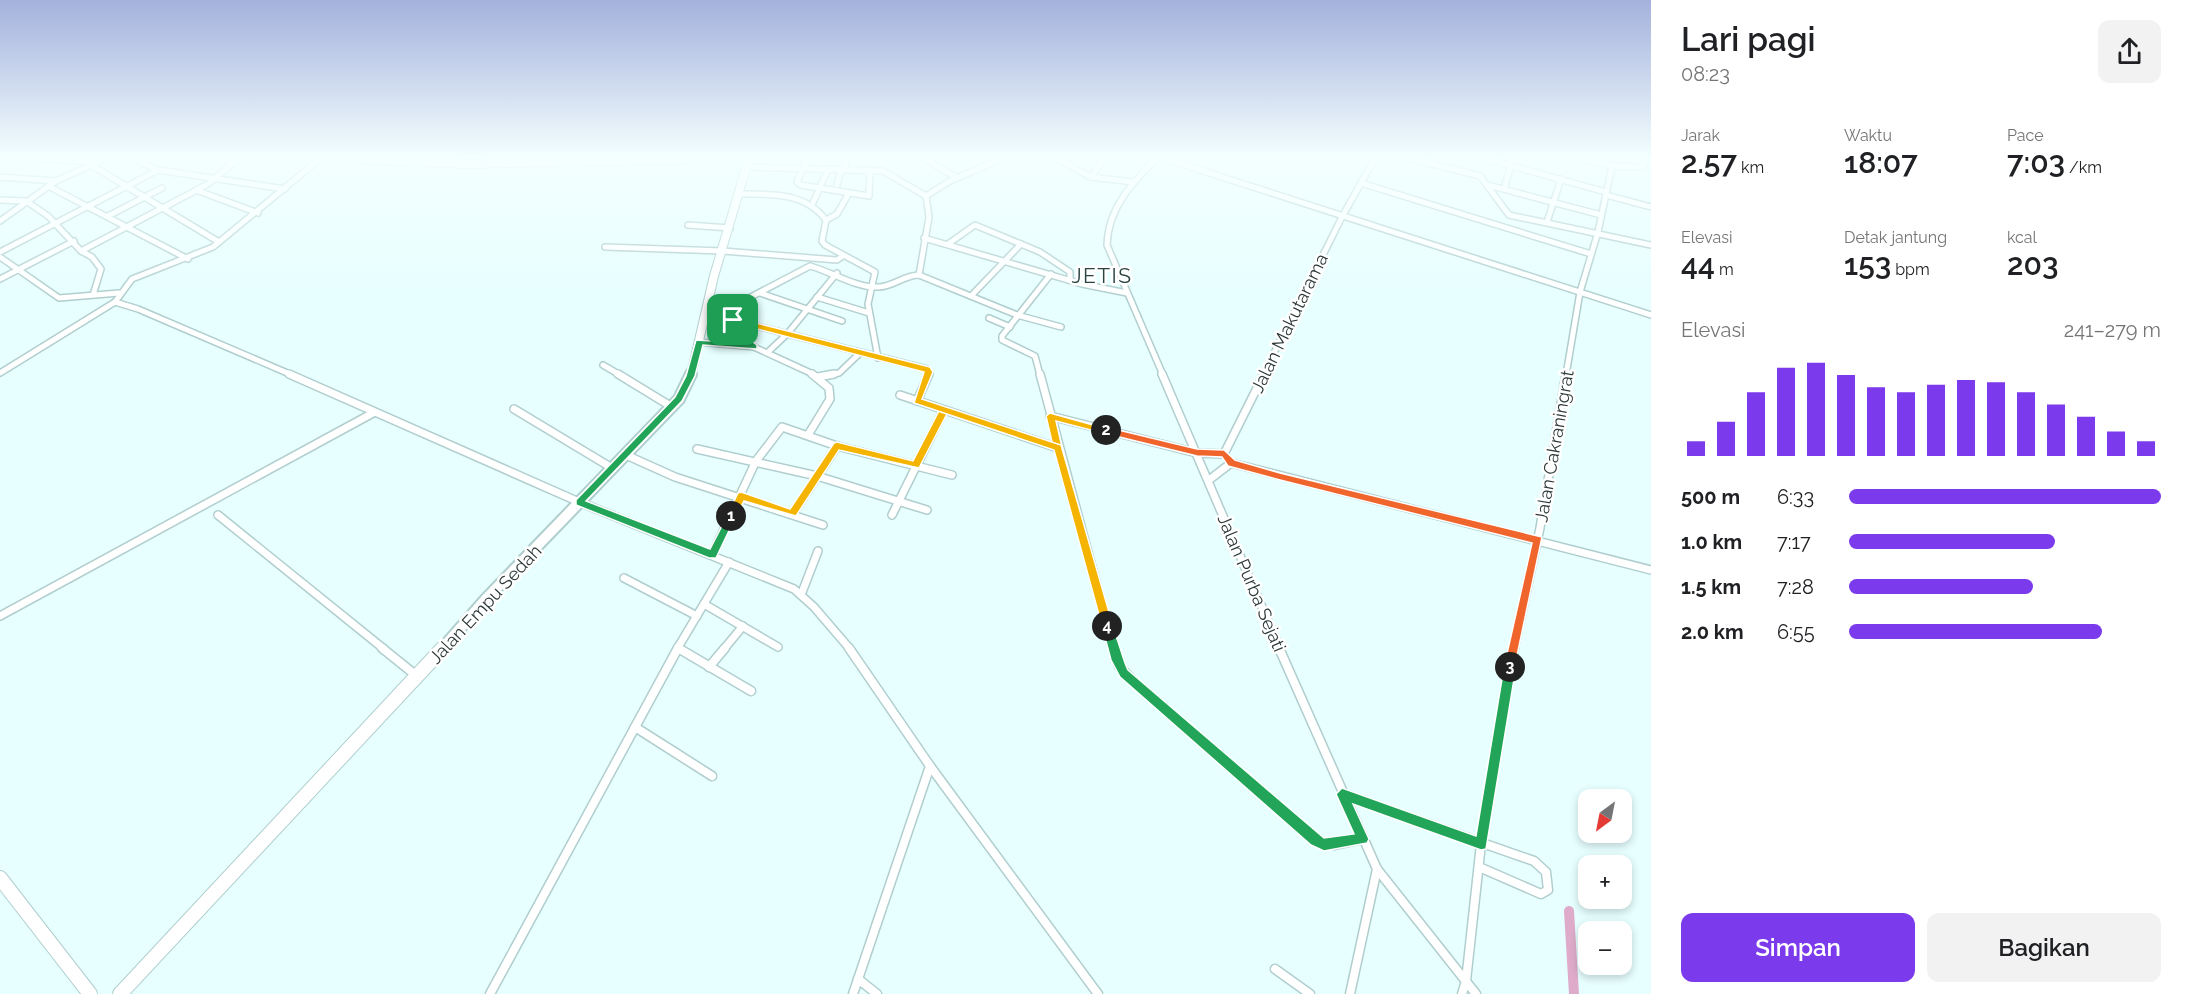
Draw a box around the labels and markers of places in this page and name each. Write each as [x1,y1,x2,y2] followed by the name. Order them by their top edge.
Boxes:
[707,294,758,345] pin
[1091,415,1121,445] pin: 2
[716,501,746,531] pin: 1
[1092,611,1122,641] pin: 4
[1495,652,1525,682] pin: 3

